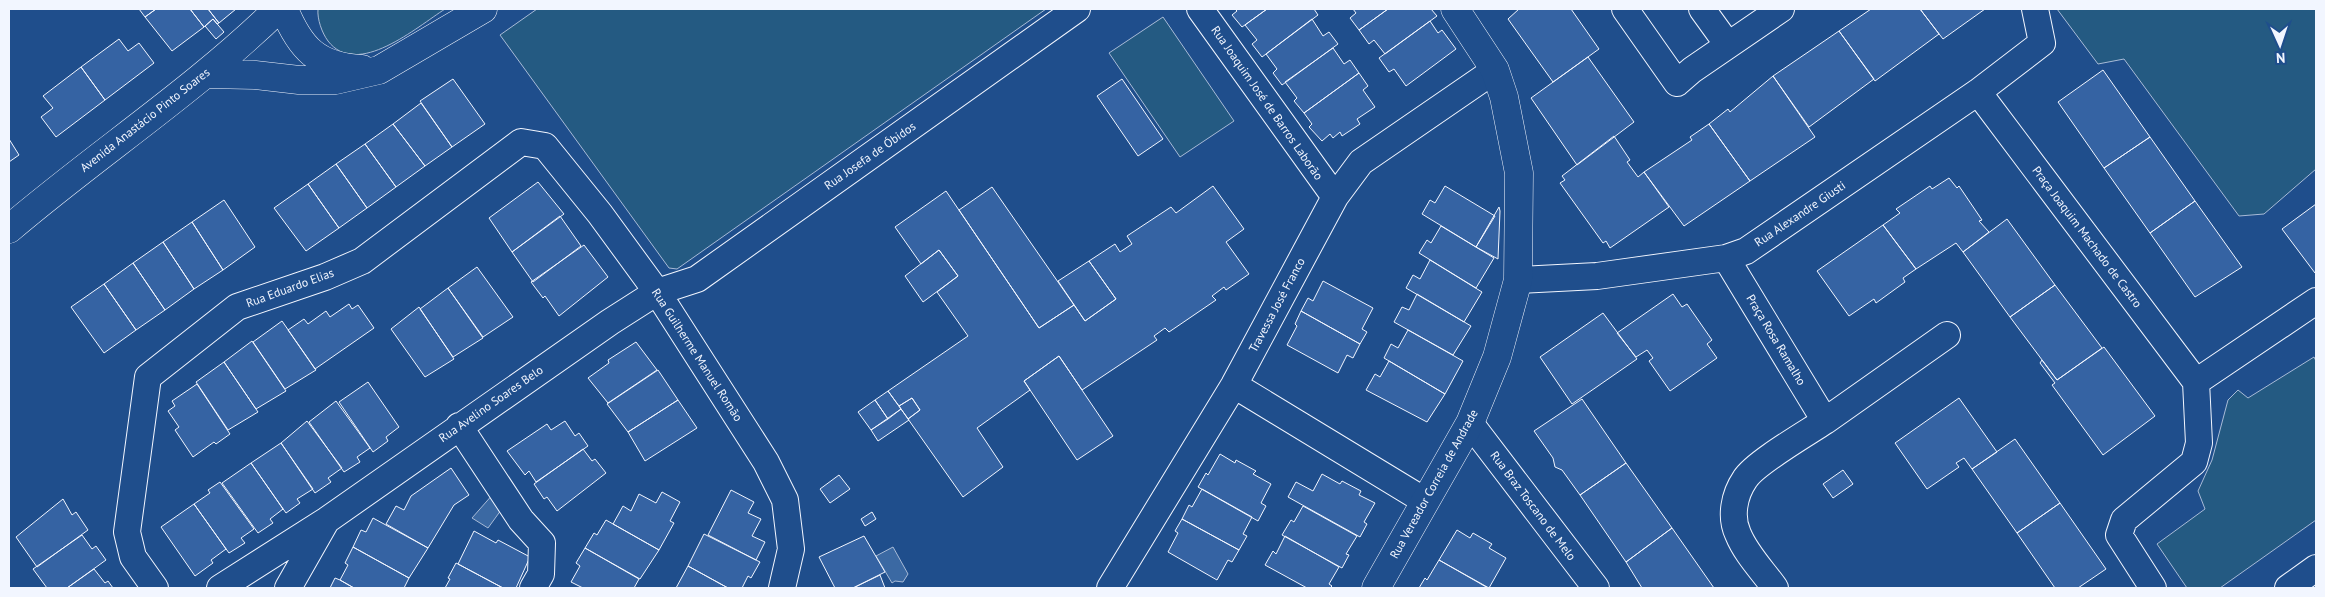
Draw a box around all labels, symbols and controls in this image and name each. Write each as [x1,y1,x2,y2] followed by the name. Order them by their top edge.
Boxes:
[2255,20,2305,70] north arrow
[1208,23,1327,183] street label: Rua Joaquim José de Barros Laborão
[2276,49,2286,67] text: N
[77,64,212,175] street label: Avenida Anastácio Pinto Soares
[821,118,918,193] street label: Rua Josefa de Óbidos
[2029,163,2146,310] street label: Praça Joaquim Machado de Castro
[1751,178,1848,250] street label: Rua Alexandre Giusti
[1245,255,1308,355] street label: Travessa José Franco
[244,265,336,310] street label: Rua Eduardo Elias
[649,285,746,424] street label: Rua Guilherme Manuel Romão
[1743,292,1809,388] street label: Praça Rosa Ramalho
[436,362,546,445] street label: Rua Avelino Soares Belo
[1386,407,1481,561] street label: Rua Vereador Correia de Andrade
[1487,448,1579,563] street label: Rua Braz Toscano de Melo

